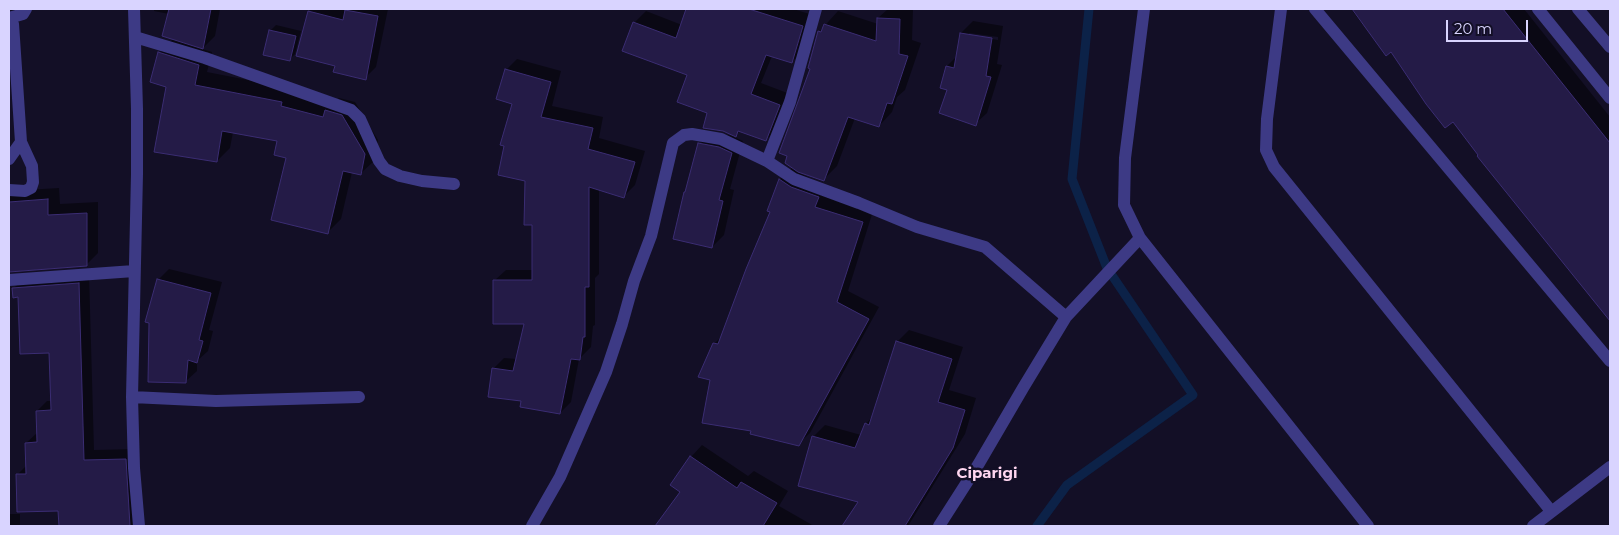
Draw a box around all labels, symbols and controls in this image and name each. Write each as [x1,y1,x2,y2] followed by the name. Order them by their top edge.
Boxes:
[1449,10,1532,42] scale bar
[1454,19,1492,38] text: 20 m
[957,465,1017,483] district label: Ciparigi

